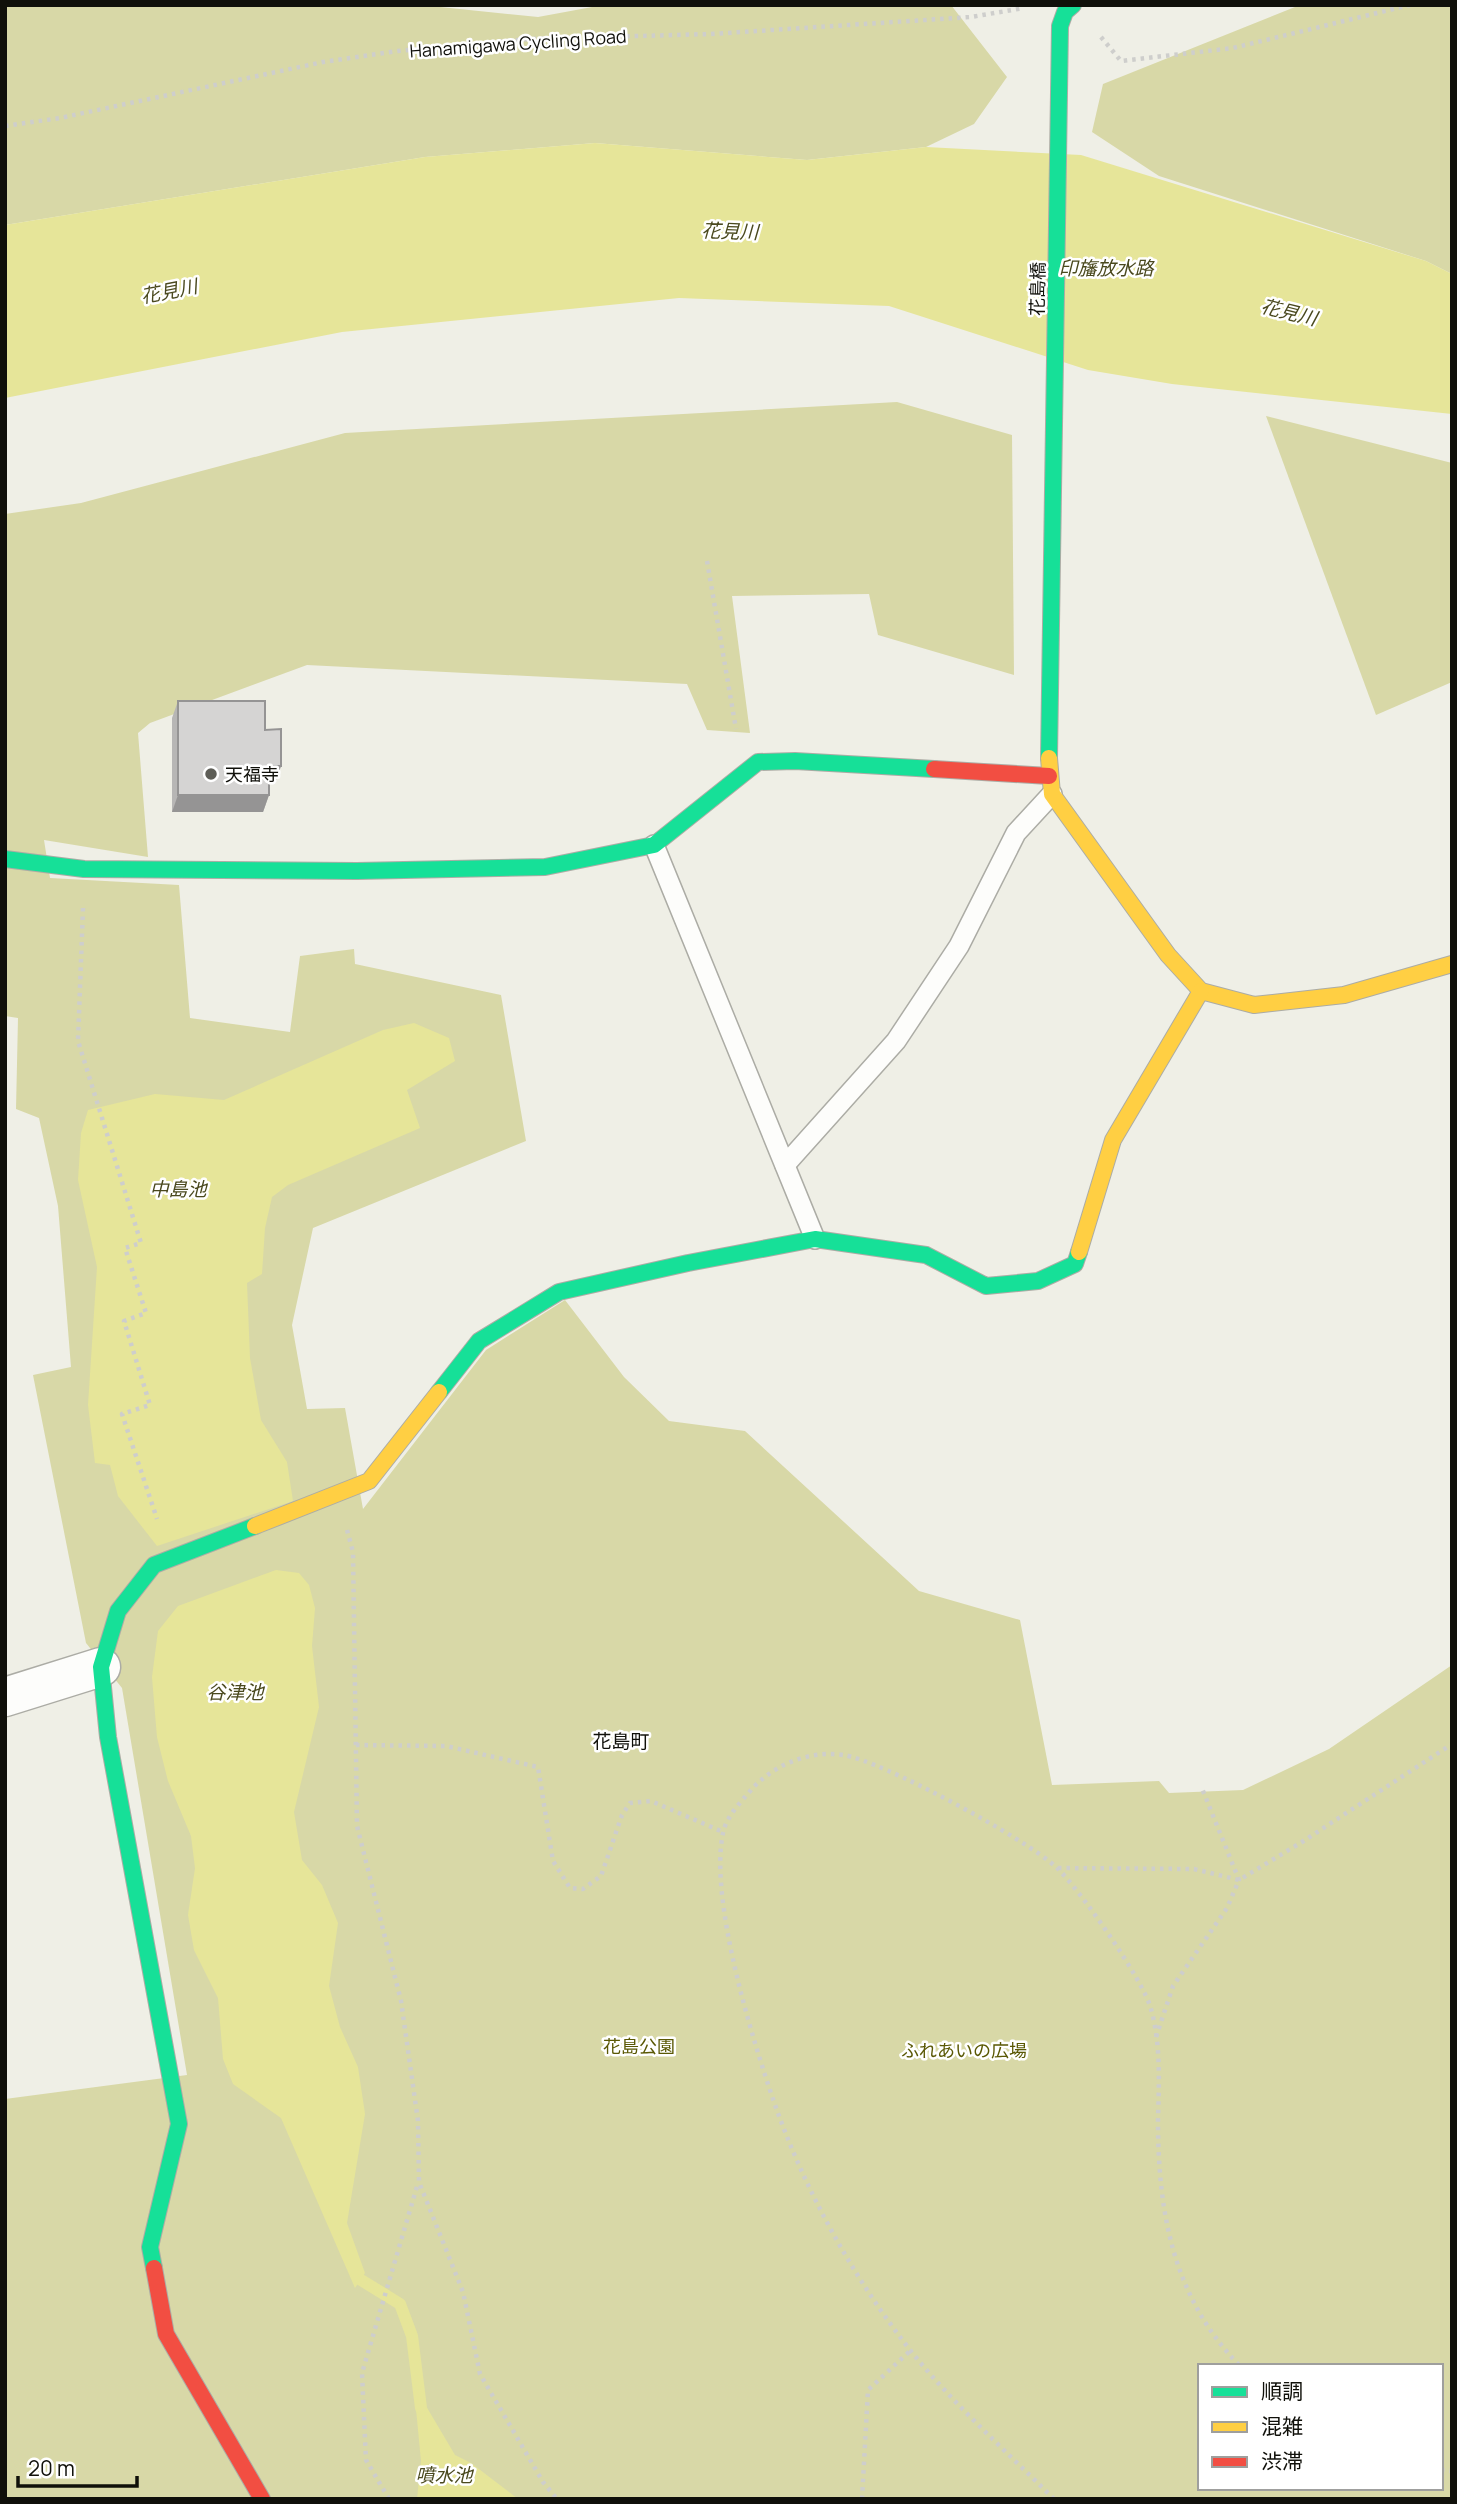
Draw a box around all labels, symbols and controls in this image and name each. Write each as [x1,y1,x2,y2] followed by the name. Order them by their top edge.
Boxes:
[409,23,627,63] street label: Hanamigawa Cycling Road
[701,217,761,245] water label: 花見川
[1058,255,1155,281] water label: 印旛放水路
[1025,262,1049,316] street label: 花島橋
[139,272,201,309] water label: 花見川
[1258,292,1322,332] water label: 花見川
[225,762,279,786] place label: 天福寺
[203,766,219,782] marker: 天福寺
[149,1176,208,1202] water label: 中島池
[206,1679,265,1705] water label: 谷津池
[592,1728,650,1754] district label: 花島町
[603,2034,675,2058] park label: 花島公園
[901,2038,1027,2062] park label: ふれあいの広場
[1198,2364,1443,2490] legend
[1261,2377,1303,2405] text: 順調
[1261,2412,1303,2440] text: 混雑
[18,2444,136,2488] scale bar
[1261,2447,1303,2475] text: 渋滞
[28,2454,75,2482] text: 20 m
[415,2462,474,2488] water label: 噴水池

